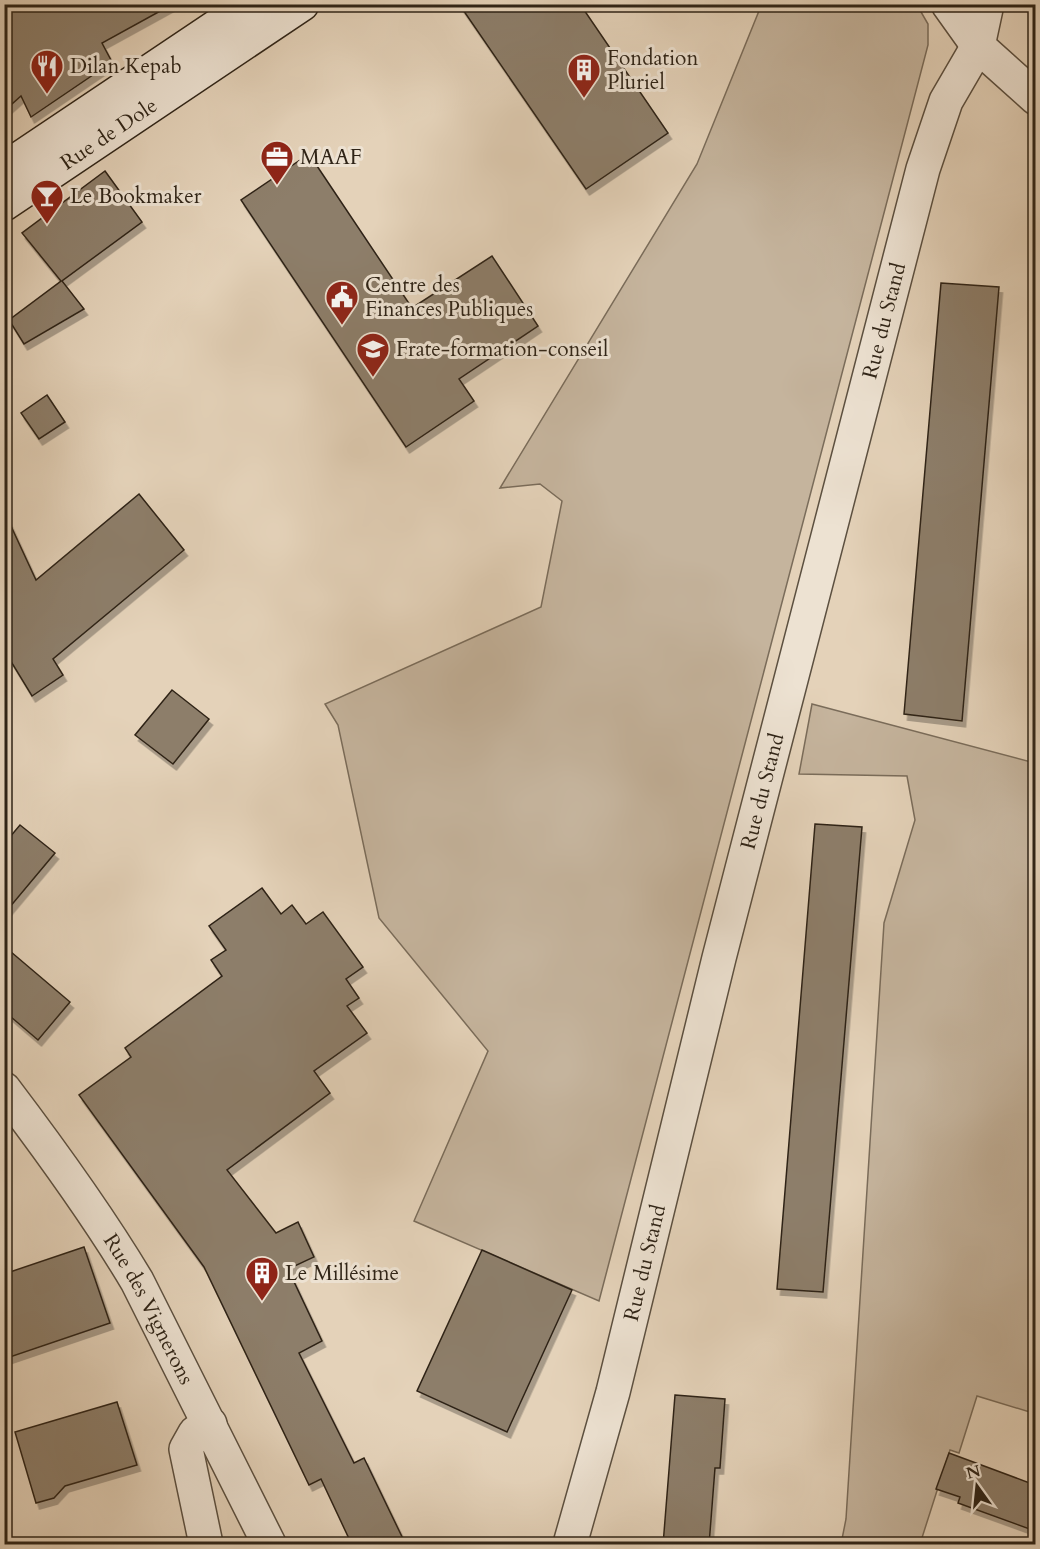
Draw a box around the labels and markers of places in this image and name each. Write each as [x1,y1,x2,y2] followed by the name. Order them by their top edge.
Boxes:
[607,44,698,97] place label: Fondation Pluriel
[29,48,65,95] restaurant icon: Dilan Kepab
[70,52,182,81] place label: Dilan Kepab
[566,52,602,99] building icon: Fondation Pluriel
[259,139,295,186] office icon: MAAF
[300,143,362,172] place label: MAAF
[29,178,65,225] bar icon: Le Bookmaker
[70,182,202,211] place label: Le Bookmaker
[365,271,533,324] place label: Centre des Finances Publiques
[324,279,360,326] public building icon: Centre des Finances Publiques
[355,331,391,378] school or university icon: Frate-formation-conseil
[396,335,608,364] place label: Frate-formation-conseil
[244,1255,280,1302] building icon: Le Millésime
[285,1259,399,1288] place label: Le Millésime

